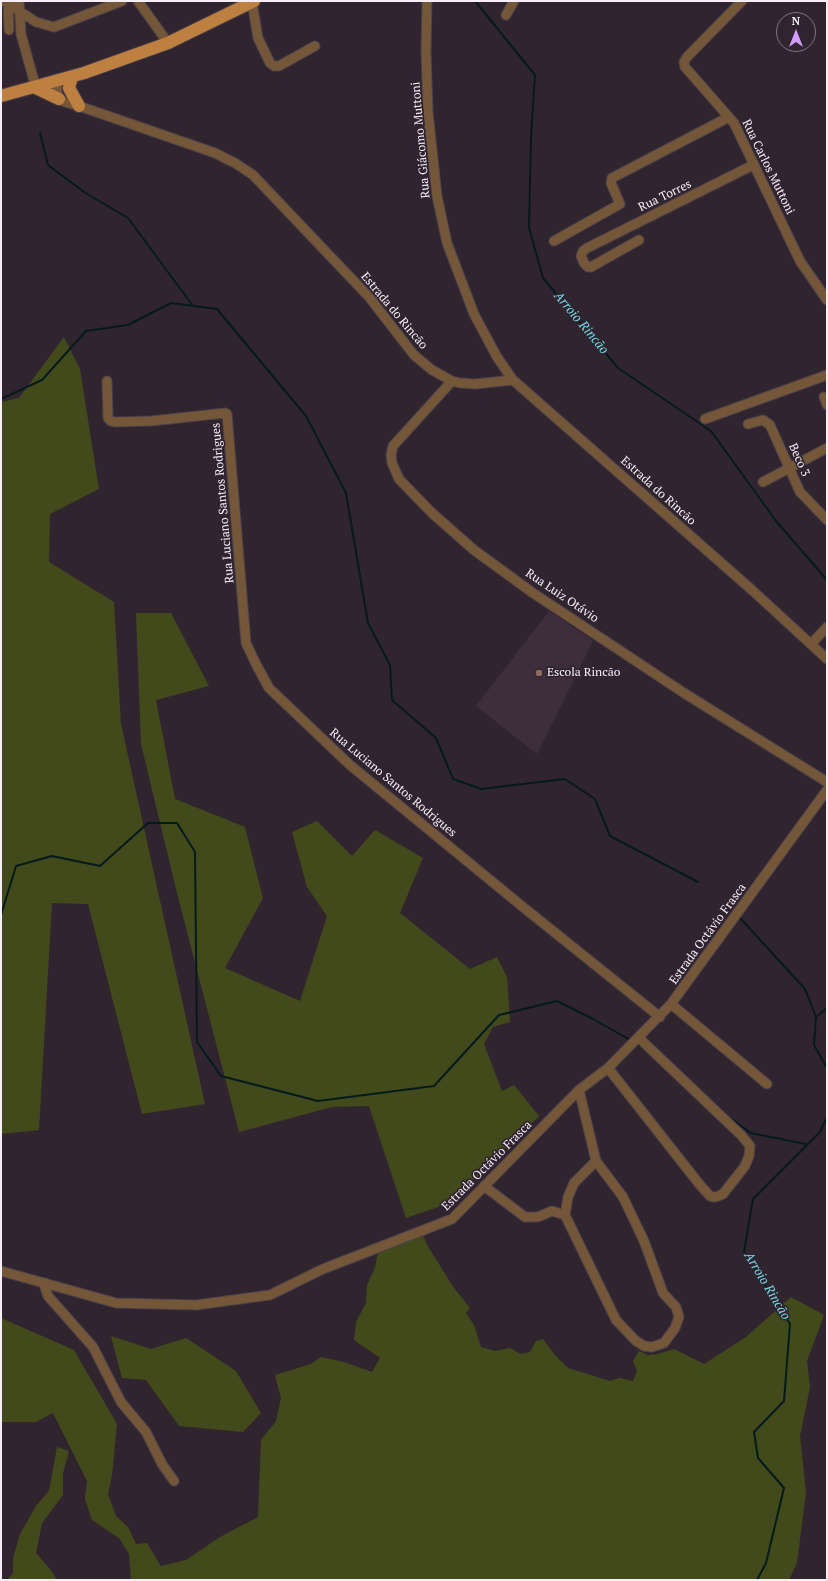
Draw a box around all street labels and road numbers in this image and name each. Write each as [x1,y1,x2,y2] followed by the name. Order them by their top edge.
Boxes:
[409,81,433,199] street label: Rua Giácomo Muttoni
[739,117,797,217] street label: Rua Carlos Muttoni
[636,177,694,215] street label: Rua Torres
[358,270,430,352] street label: Estrada do Rincão
[209,422,237,584] street label: Rua Luciano Santos Rodrigues
[785,441,813,479] street label: Beco 3
[618,454,698,528] street label: Estrada do Rincão
[523,566,601,626] street label: Rua Luiz Otávio
[327,726,459,840] street label: Rua Luciano Santos Rodrigues
[667,881,749,987] street label: Estrada Octávio Frasca
[439,1118,535,1214] street label: Estrada Octávio Frasca

